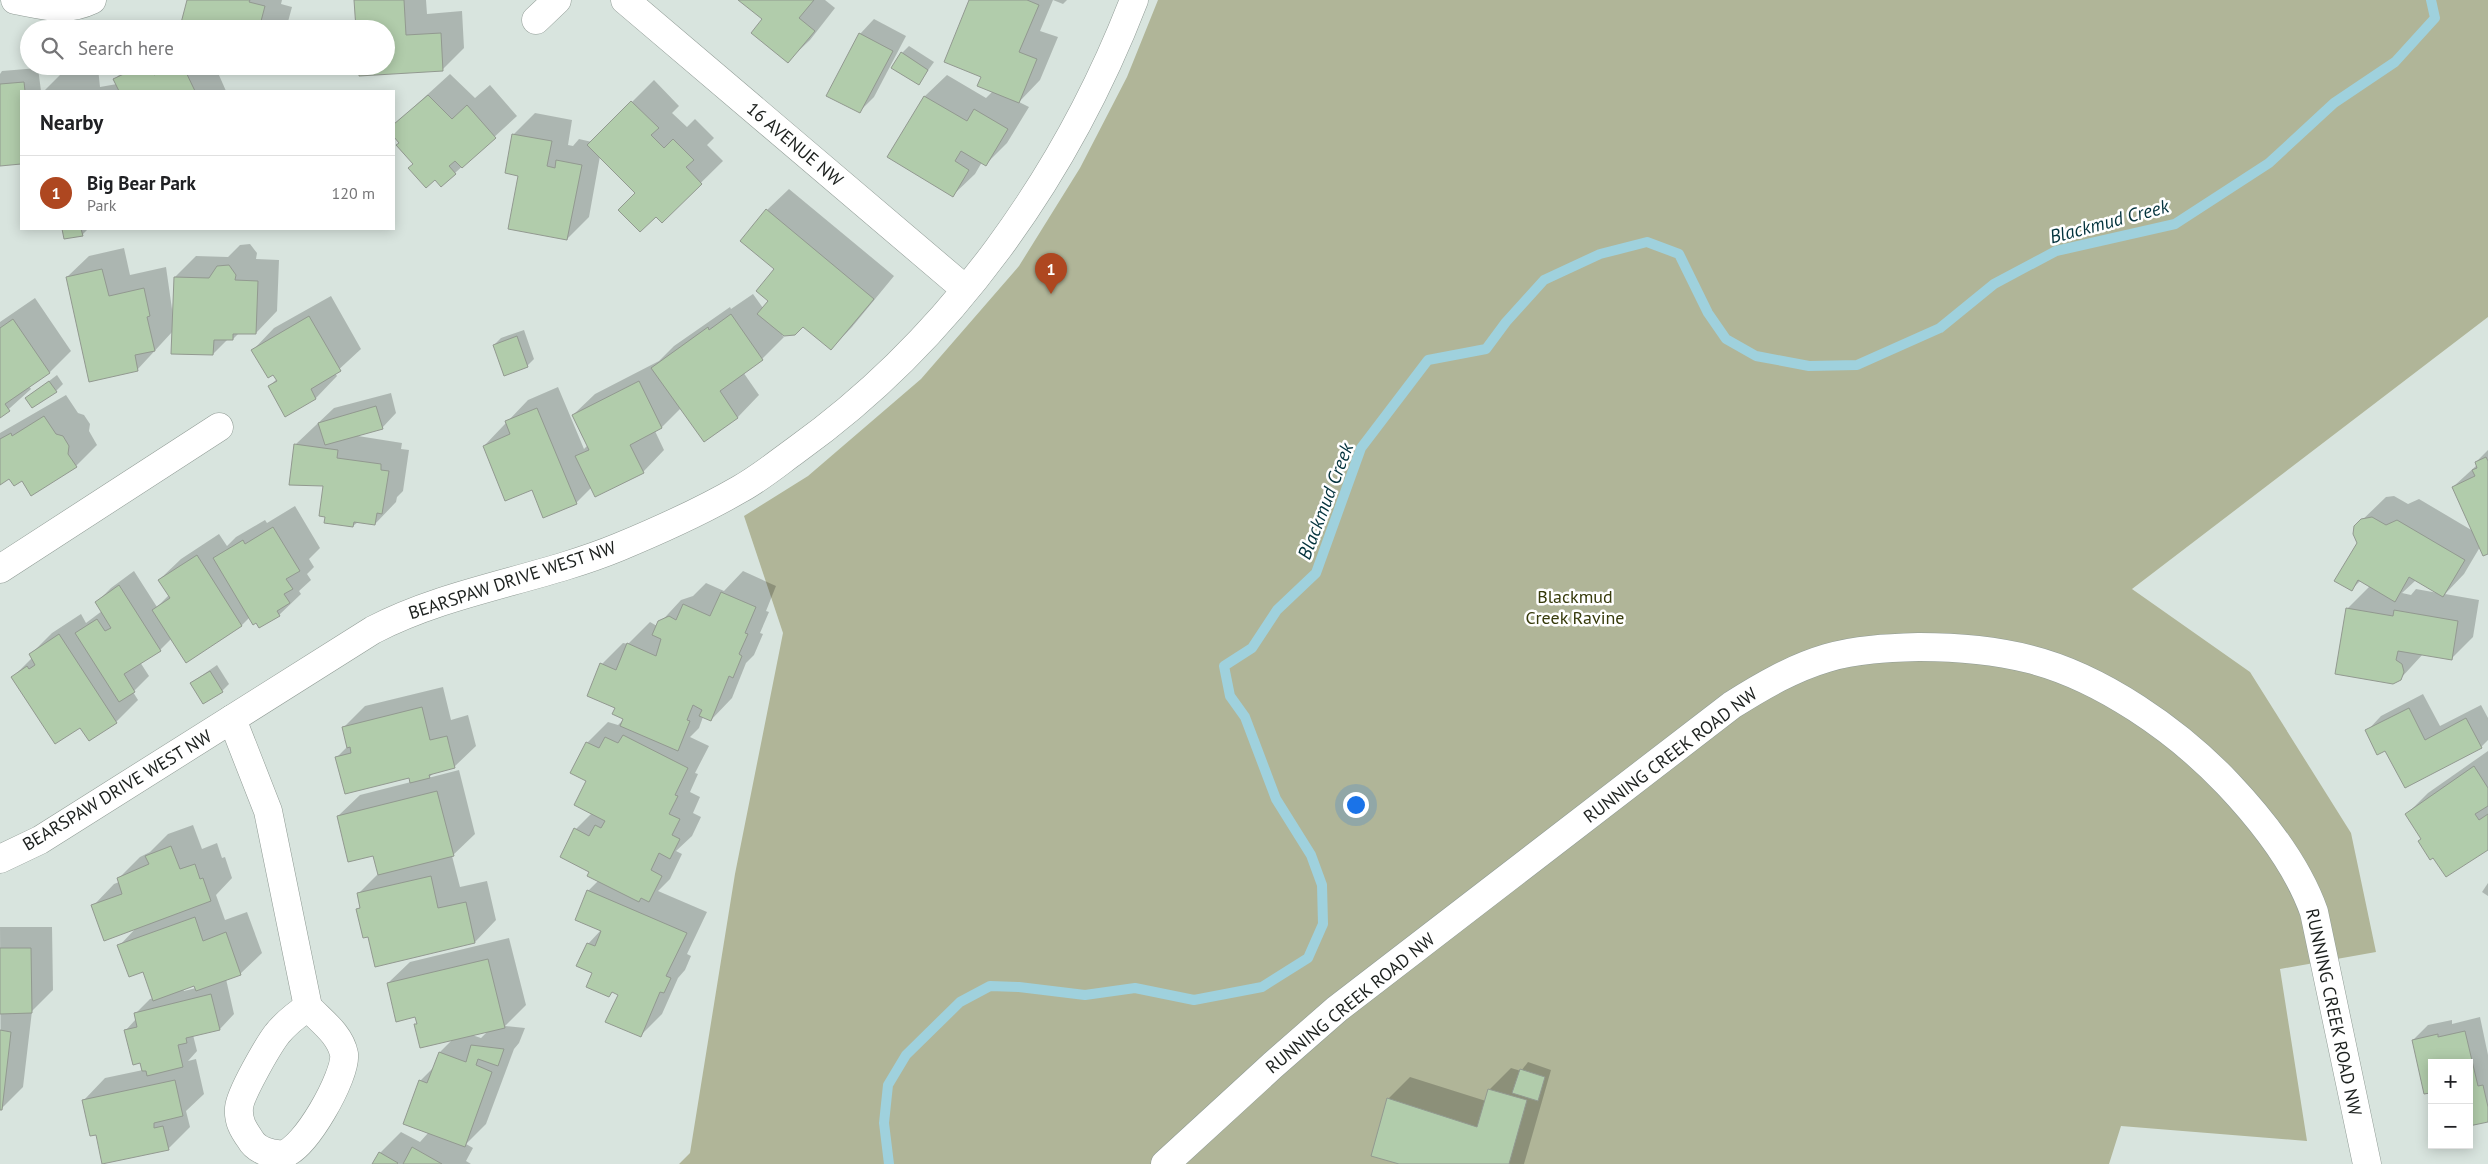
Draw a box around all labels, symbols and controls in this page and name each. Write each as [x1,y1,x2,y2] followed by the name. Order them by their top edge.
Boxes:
[20,20,395,75] search box
[38,34,66,62] icon: search
[78,36,174,60] text: Search here
[742,97,848,191] street label: 16 AVENUE NW
[40,109,103,136] text: Nearby
[87,171,196,195] text: Big Bear Park
[51,183,61,203] text: 1
[332,183,375,203] text: 120 m
[2047,193,2173,248] water label: Blackmud Creek
[87,195,116,215] text: Park
[1035,253,1067,294] pin: 1
[1292,438,1359,562] water label: Blackmud Creek
[406,536,619,624] street label: BEARSPAW DRIVE WEST NW
[1525,585,1625,629] park label: Blackmud Creek Ravine
[1579,682,1761,828] street label: RUNNING CREEK ROAD NW
[18,724,216,856] street label: BEARSPAW DRIVE WEST NW
[1343,792,1369,818] your location
[2301,906,2367,1118] street label: RUNNING CREEK ROAD NW
[1261,928,1439,1078] street label: RUNNING CREEK ROAD NW
[2428,1059,2473,1149] map controls
[2428,1059,2473,1104] button: +
[2428,1104,2473,1149] button: −

